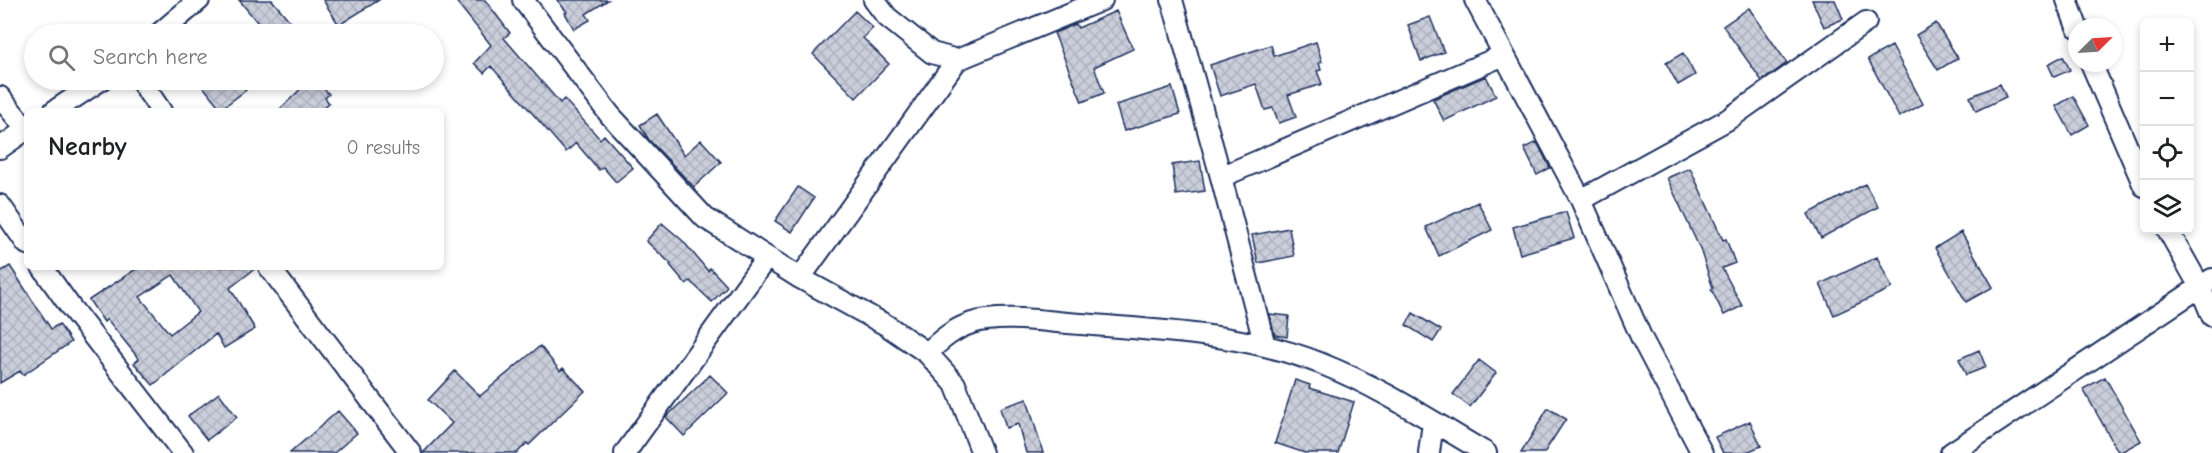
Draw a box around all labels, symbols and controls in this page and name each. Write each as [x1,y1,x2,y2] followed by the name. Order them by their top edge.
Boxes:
[2068,18,2122,72] north arrow
[2140,18,2194,234] map controls
[2140,18,2194,72] button: +
[24,24,444,90] search box
[45,41,78,74] icon: search
[93,44,208,70] text: Search here
[2140,72,2194,126] button: −
[2140,126,2194,180] button: locate
[48,132,127,162] text: Nearby
[347,136,420,159] text: 0 results
[2140,180,2194,234] button: layers

